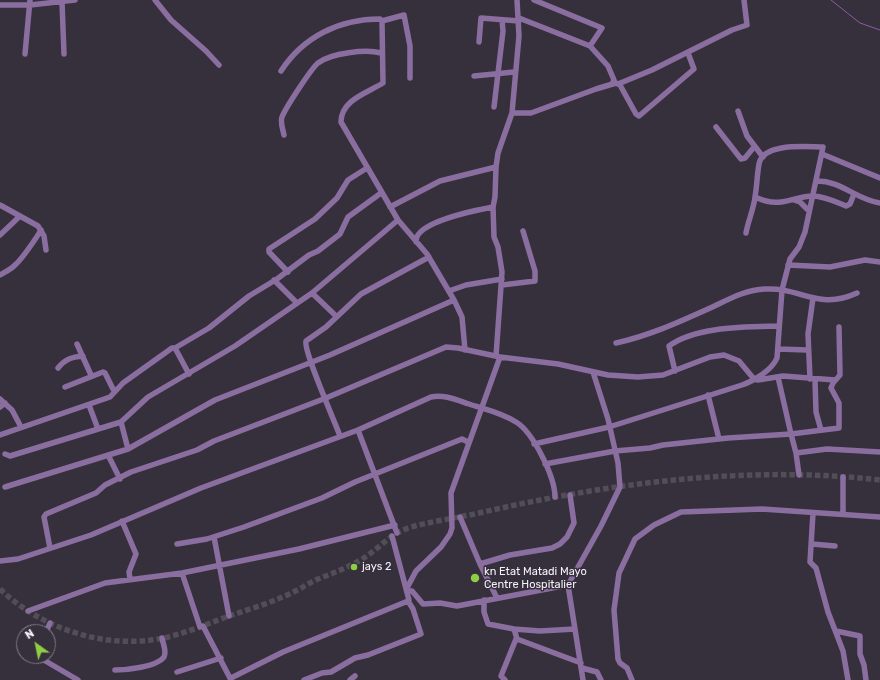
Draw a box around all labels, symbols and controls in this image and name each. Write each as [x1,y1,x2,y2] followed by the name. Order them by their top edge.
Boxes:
[362,560,391,574] place label: jays 2
[349,562,359,572] marker: jays 2
[484,565,587,591] place label: kn Etat Matadi Mayo Centre Hospitalier
[469,572,481,584] marker: kn Etat Matadi Mayo Centre Hospitalier
[16,624,56,664] north arrow
[23,627,37,642] text: N

